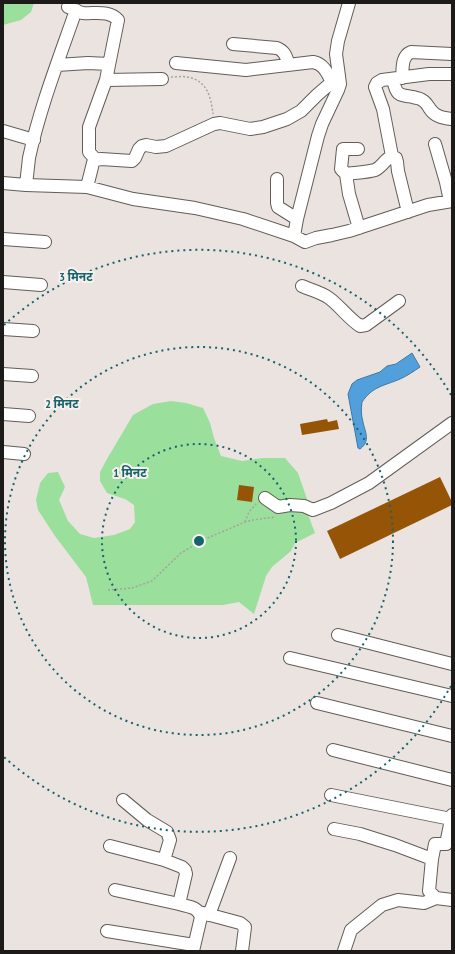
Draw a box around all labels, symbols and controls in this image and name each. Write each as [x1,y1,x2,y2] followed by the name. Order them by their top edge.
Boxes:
[59,269,93,284] text: 3 मिनट
[45,396,79,411] text: 2 मिनट
[113,465,147,480] text: 1 मिनट
[192,534,206,548] centre of rings

